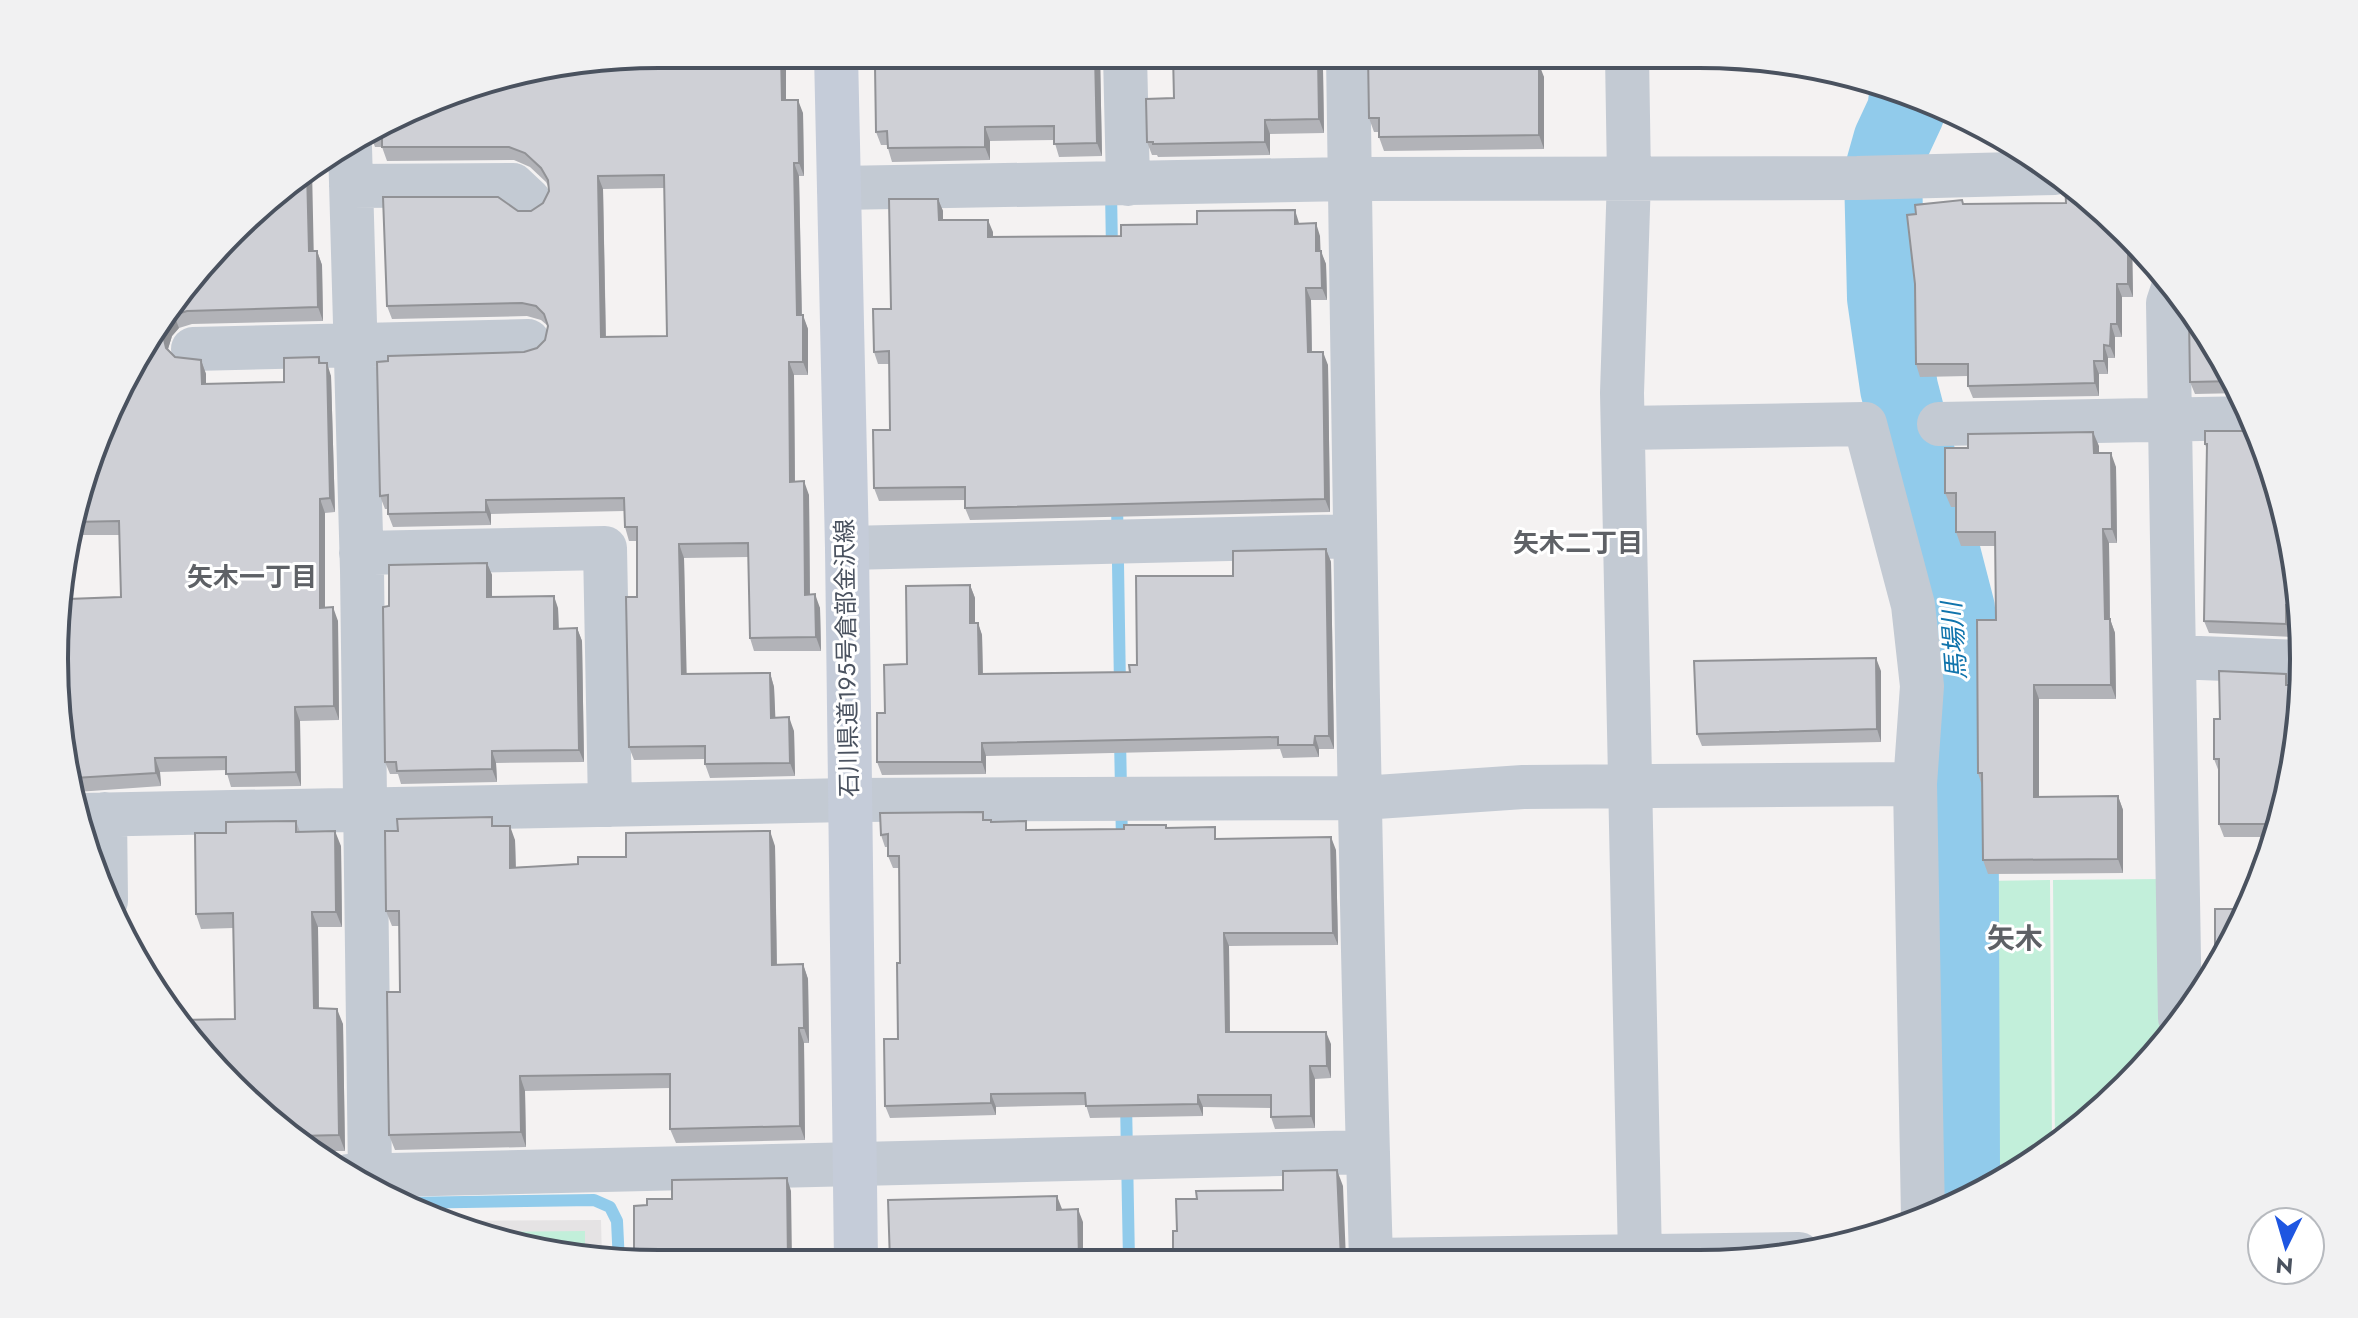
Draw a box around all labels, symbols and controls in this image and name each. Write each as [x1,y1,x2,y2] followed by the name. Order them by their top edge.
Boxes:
[827,519,866,797] street label: 石川県道195号倉部金沢線
[1513,524,1643,562] district label: 矢木二丁目
[187,558,317,596] district label: 矢木一丁目
[1932,598,1976,681] water label: 馬場川
[1987,918,2043,959] district label: 矢木
[2246,1206,2326,1286] north arrow
[2274,1249,2294,1283] text: N

